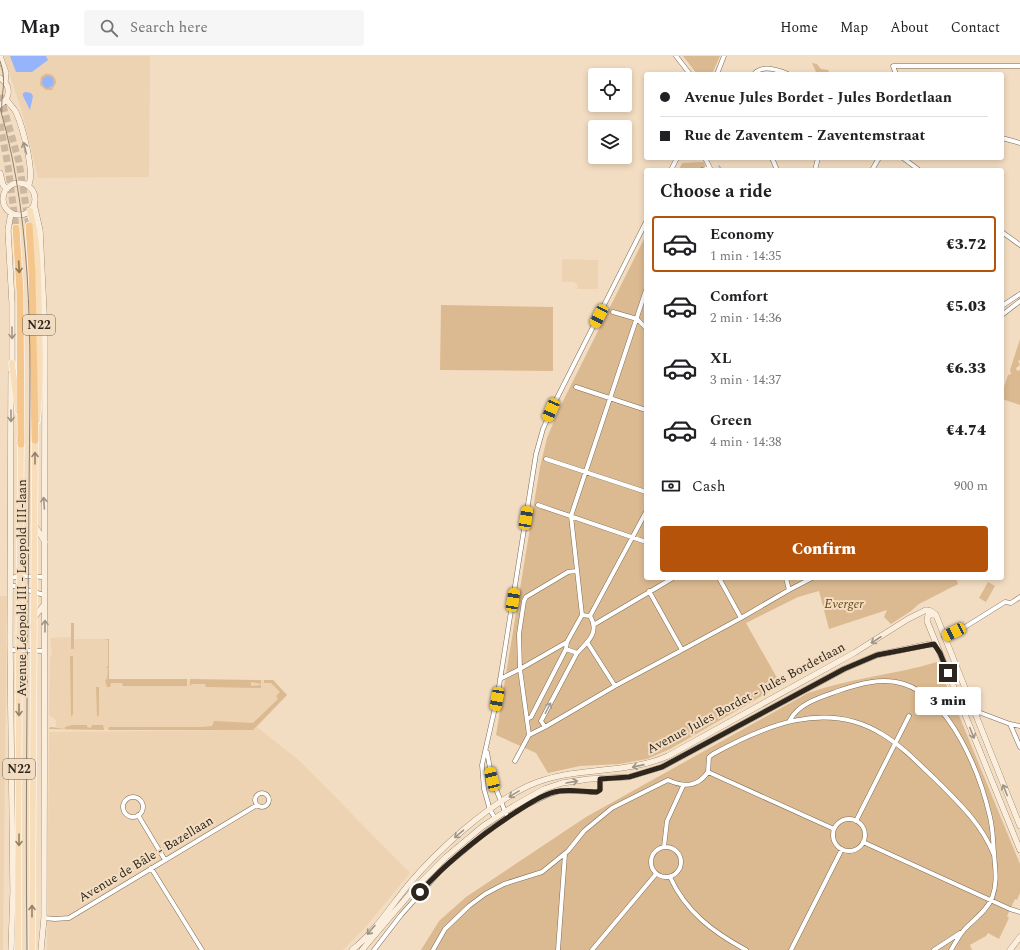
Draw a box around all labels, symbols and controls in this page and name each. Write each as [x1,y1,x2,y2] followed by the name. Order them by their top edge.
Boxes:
[84,10,364,46] search box
[20,13,60,42] text: Map
[130,16,208,39] text: Search here
[98,17,120,39] icon: search
[780,17,818,38] text: Home
[840,17,868,38] text: Map
[890,17,929,38] text: About
[951,17,1000,38] text: Contact
[588,68,632,164] map controls
[588,68,632,112] button: locate
[684,86,952,109] text: Avenue Jules Bordet - Jules Bordetlaan
[588,120,632,164] button: layers
[684,124,925,147] text: Rue de Zaventem - Zaventemstraat
[21,142,29,155] one-way arrow
[660,178,772,205] text: Choose a ride
[710,223,774,246] text: Economy
[662,226,698,262] icon: car
[946,233,986,256] text: €3.72
[710,246,782,266] text: 1 min · 14:35
[15,260,23,273] one-way arrow
[710,285,768,308] text: Comfort
[662,288,698,324] icon: car
[946,295,986,318] text: €5.03
[588,303,610,329] car
[710,308,782,328] text: 2 min · 14:36
[23,315,55,335] road number: N22
[9,326,16,339] one-way arrow
[710,347,731,370] text: XL
[662,350,698,386] icon: car
[946,357,986,380] text: €6.33
[710,370,782,390] text: 3 min · 14:37
[541,397,561,423] car
[7,409,15,422] one-way arrow
[710,409,752,432] text: Green
[662,412,698,448] icon: car
[946,419,986,442] text: €4.74
[710,432,782,452] text: 4 min · 14:38
[31,452,39,465] one-way arrow
[660,475,682,497] icon: cash
[692,475,725,498] text: Cash
[954,476,988,496] text: 900 m
[12,479,32,697] street label: Avenue Léopold III - Leopold III-laan
[41,497,48,510] one-way arrow
[518,505,534,531] car
[660,526,988,572] button: Confirm
[505,587,521,613] car
[824,594,864,614] park label: Everger
[41,620,49,633] one-way arrow
[941,621,967,643] car
[871,636,882,644] one-way arrow
[643,637,849,759] street label: Avenue Jules Bordet - Jules Bordetlaan
[939,664,957,682] route end
[489,686,505,712] car
[915,687,981,715] callout: 3 min
[930,691,966,711] text: 3 min
[545,702,552,714] one-way arrow
[15,703,23,716] one-way arrow
[969,727,977,739] one-way arrow
[3,759,35,779] road number: N22
[632,763,645,771] one-way arrow
[483,766,501,792] car
[565,777,578,785] one-way arrow
[1001,784,1009,796] one-way arrow
[508,791,520,799] one-way arrow
[75,810,218,907] street label: Avenue de Bâle - Bazellaan
[454,830,465,839] one-way arrow
[15,833,23,846] one-way arrow
[411,883,429,901] route start
[28,905,36,918] one-way arrow
[367,924,376,935] one-way arrow

